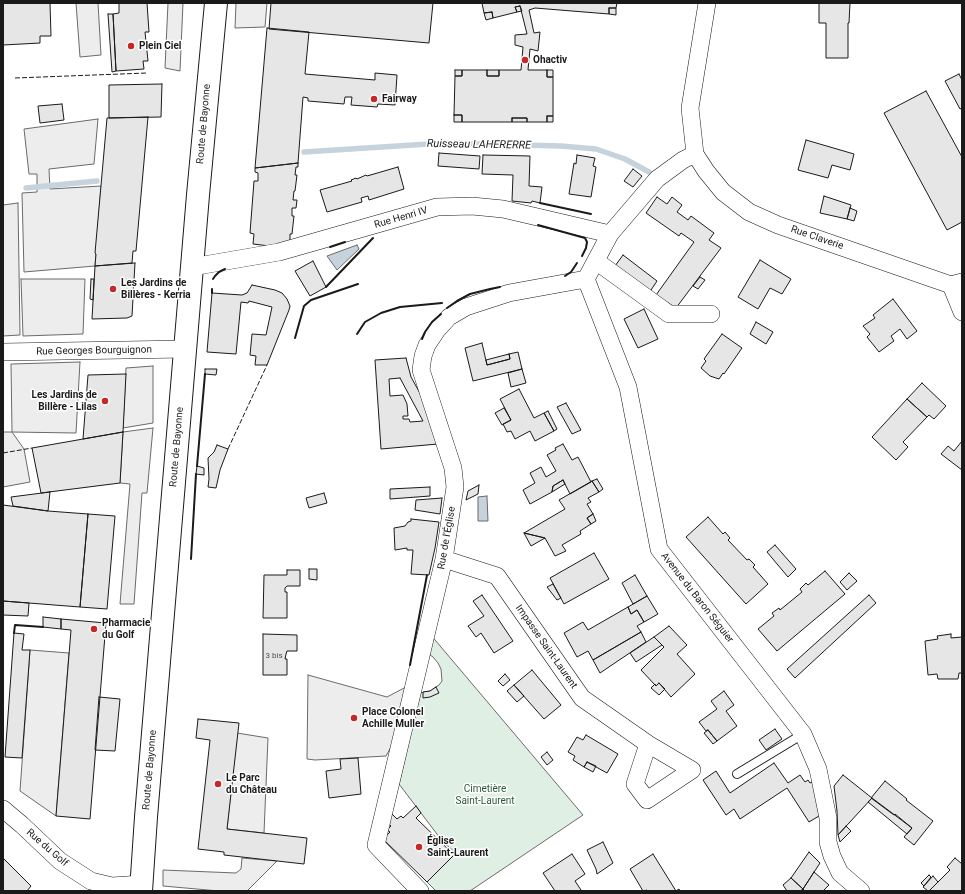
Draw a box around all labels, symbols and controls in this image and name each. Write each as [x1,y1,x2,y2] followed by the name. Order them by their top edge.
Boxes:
[139,40,181,52] place label: Plein Ciel
[126,41,136,51] marker: Plein Ciel
[533,54,567,66] place label: Ohactiv
[520,55,530,65] marker: Ohactiv
[195,84,213,164] street label: Route de Bayonne
[382,93,417,105] place label: Fairway
[369,94,379,104] marker: Fairway
[427,137,531,153] water label: Ruisseau LAHERERRE
[373,205,429,231] street label: Rue Henri IV
[789,223,845,253] street label: Rue Claverie
[121,277,191,300] place label: Les Jardins de Billères - Kerria
[108,284,118,294] marker: Les Jardins de Billères - Kerria
[36,344,152,358] street label: Rue Georges Bourguignon
[32,389,97,412] place label: Les Jardins de Billère - Lilas
[100,396,110,406] marker: Les Jardins de Billère - Lilas
[168,407,186,487] street label: Route de Bayonne
[436,506,458,570] street label: Rue de l'Église
[658,551,736,645] street label: Avenue du Baron Séguier
[512,603,580,691] street label: Impasse Saint-Laurent
[102,617,150,640] place label: Pharmacie du Golf
[89,624,99,634] marker: Pharmacie du Golf
[265,651,283,661] house number: 3 bis
[362,706,424,730] place label: Place Colonel Achille Muller
[349,713,359,723] marker: Place Colonel Achille Muller
[141,730,159,810] street label: Route de Bayonne
[226,772,277,796] place label: Le Parc du Château
[213,779,223,789] marker: Le Parc du Château
[455,783,515,806] park label: Cimetière Saint-Laurent
[24,827,70,869] street label: Rue du Golf
[427,835,488,858] place label: Église Saint-Laurent
[414,842,424,852] marker: Église Saint-Laurent

